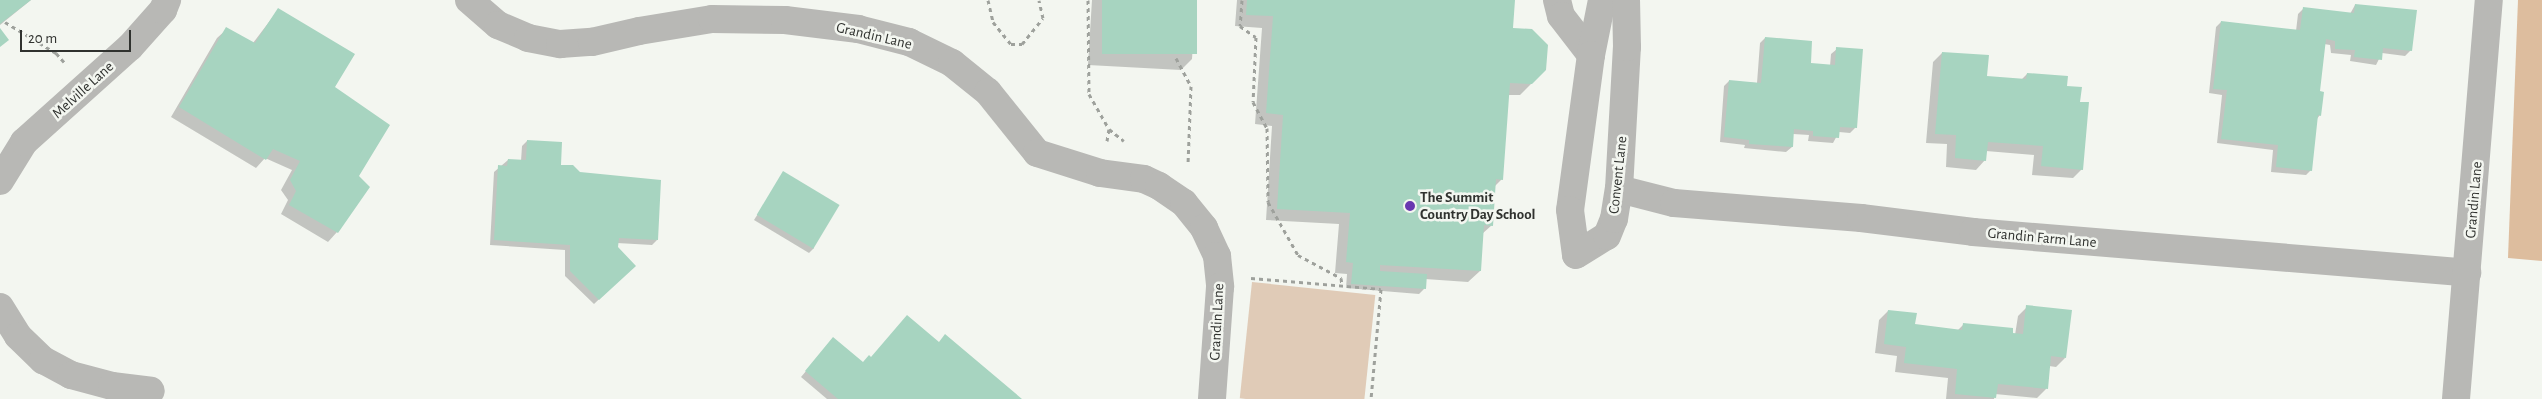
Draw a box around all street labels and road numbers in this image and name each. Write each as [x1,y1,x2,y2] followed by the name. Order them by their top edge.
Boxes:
[834,19,914,53] street label: Grandin Lane
[49,58,117,122] street label: Melville Lane
[1605,135,1631,215] street label: Convent Lane
[2462,161,2486,239] street label: Grandin Lane
[1987,224,2097,252] street label: Grandin Farm Lane
[1206,283,1228,361] street label: Grandin Lane

